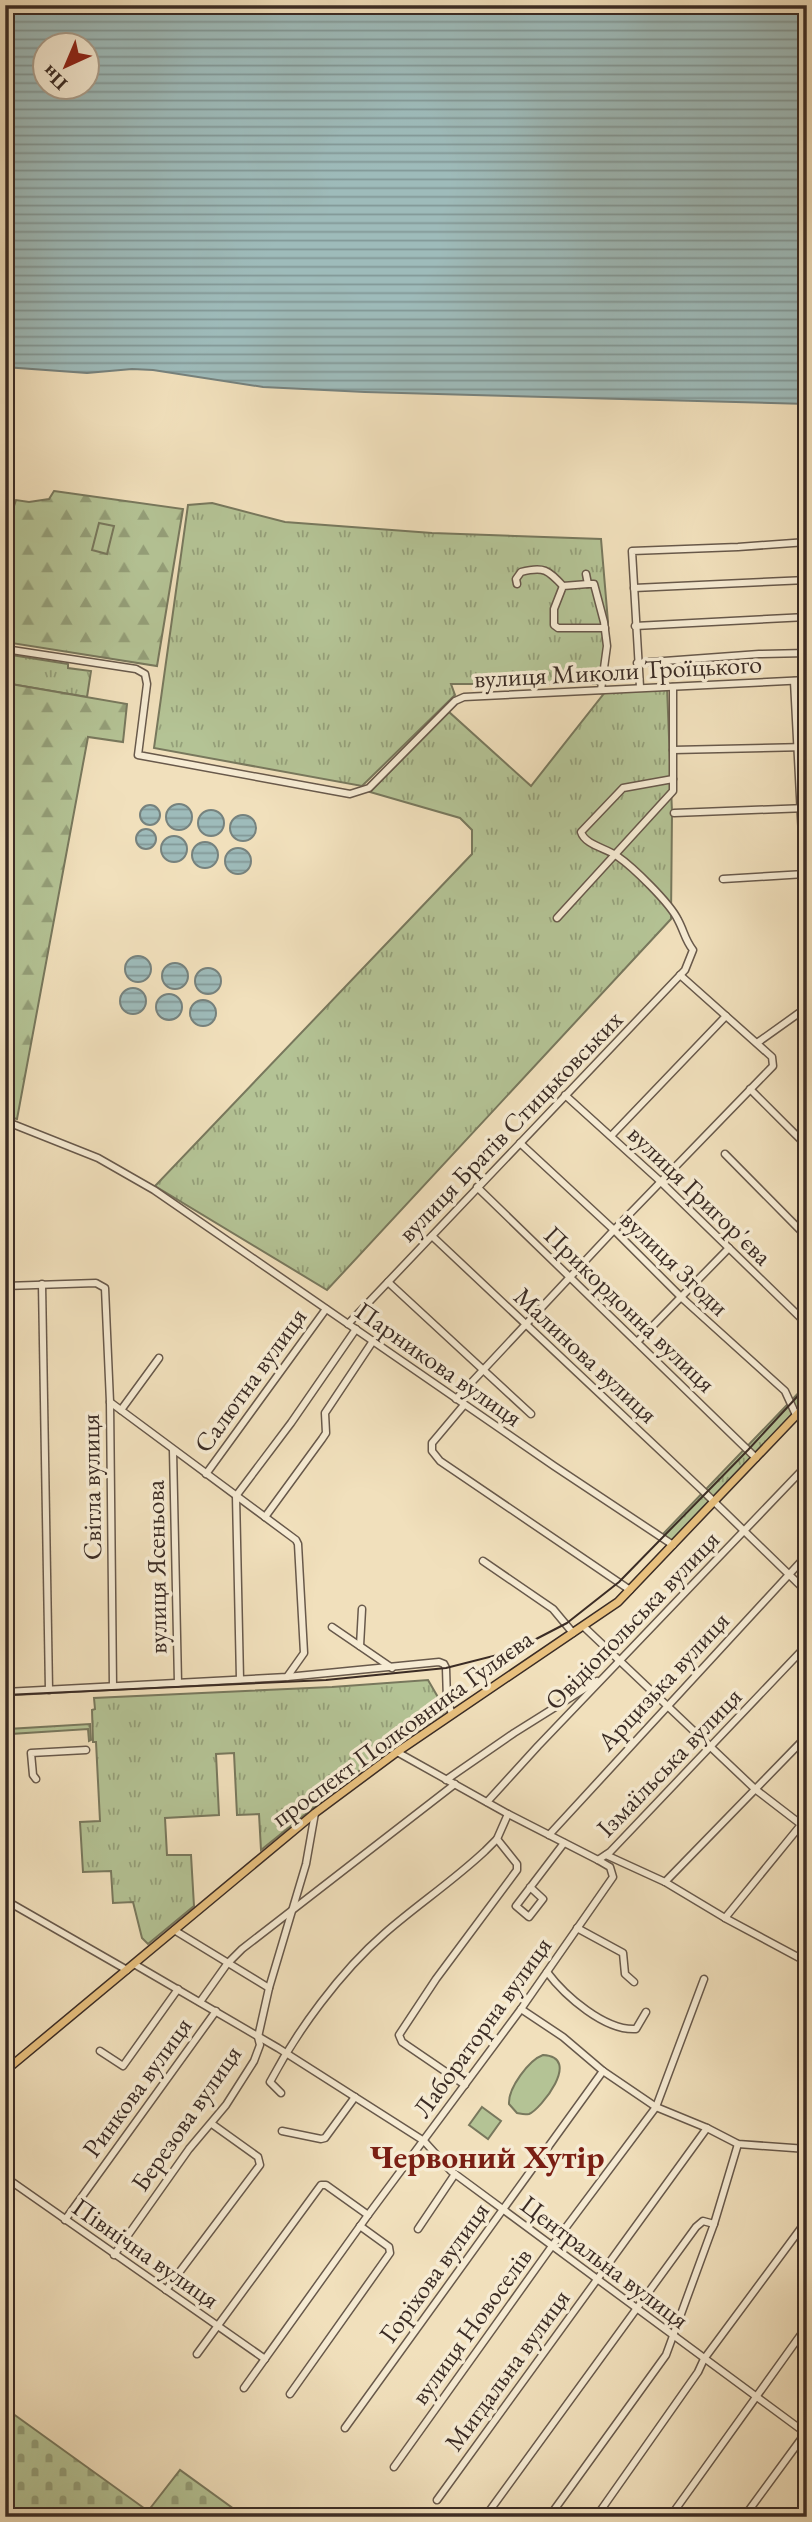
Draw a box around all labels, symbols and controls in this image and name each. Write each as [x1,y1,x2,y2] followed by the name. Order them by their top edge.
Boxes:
[32,32,102,102] north arrow
[36,60,73,96] text: Пн
[473,646,763,696] street label: вулиця Миколи Троїцького
[390,1002,630,1249] street label: вулиця Братів Стицьковських
[620,1117,780,1273] street label: вулиця Григор'єва
[614,1203,737,1323] street label: вулиця Згоди
[537,1218,723,1400] street label: Прикордонна вулиця
[507,1279,665,1431] street label: Малинова вулиця
[349,1294,529,1434] street label: Парникова вулиця
[186,1301,314,1459] street label: Салютна вулиця
[73,1413,109,1561] street label: Світла вулиця
[137,1479,175,1654] street label: вулиця Ясеньова
[537,1523,727,1717] street label: Овідіопольська вулиця
[589,1604,736,1759] street label: Арцизька вулиця
[264,1621,540,1834] street label: проспект Полковника Гуляєва
[589,1680,749,1844] street label: Ізмаїльська вулиця
[405,1930,559,2124] street label: Лабораторна вулиця
[75,2010,199,2164] street label: Ринкова вулиця
[123,2038,249,2198] street label: Березова вулиця
[370,2135,604,2178] district label: Червоний Хутір
[514,2188,696,2336] street label: Центральна вулиця
[66,2190,226,2316] street label: Північна вулиця
[371,2195,497,2349] street label: Горіхова вулиця
[403,2241,539,2411] street label: вулиця Новоселів
[437,2282,577,2458] street label: Мигдальна вулиця

